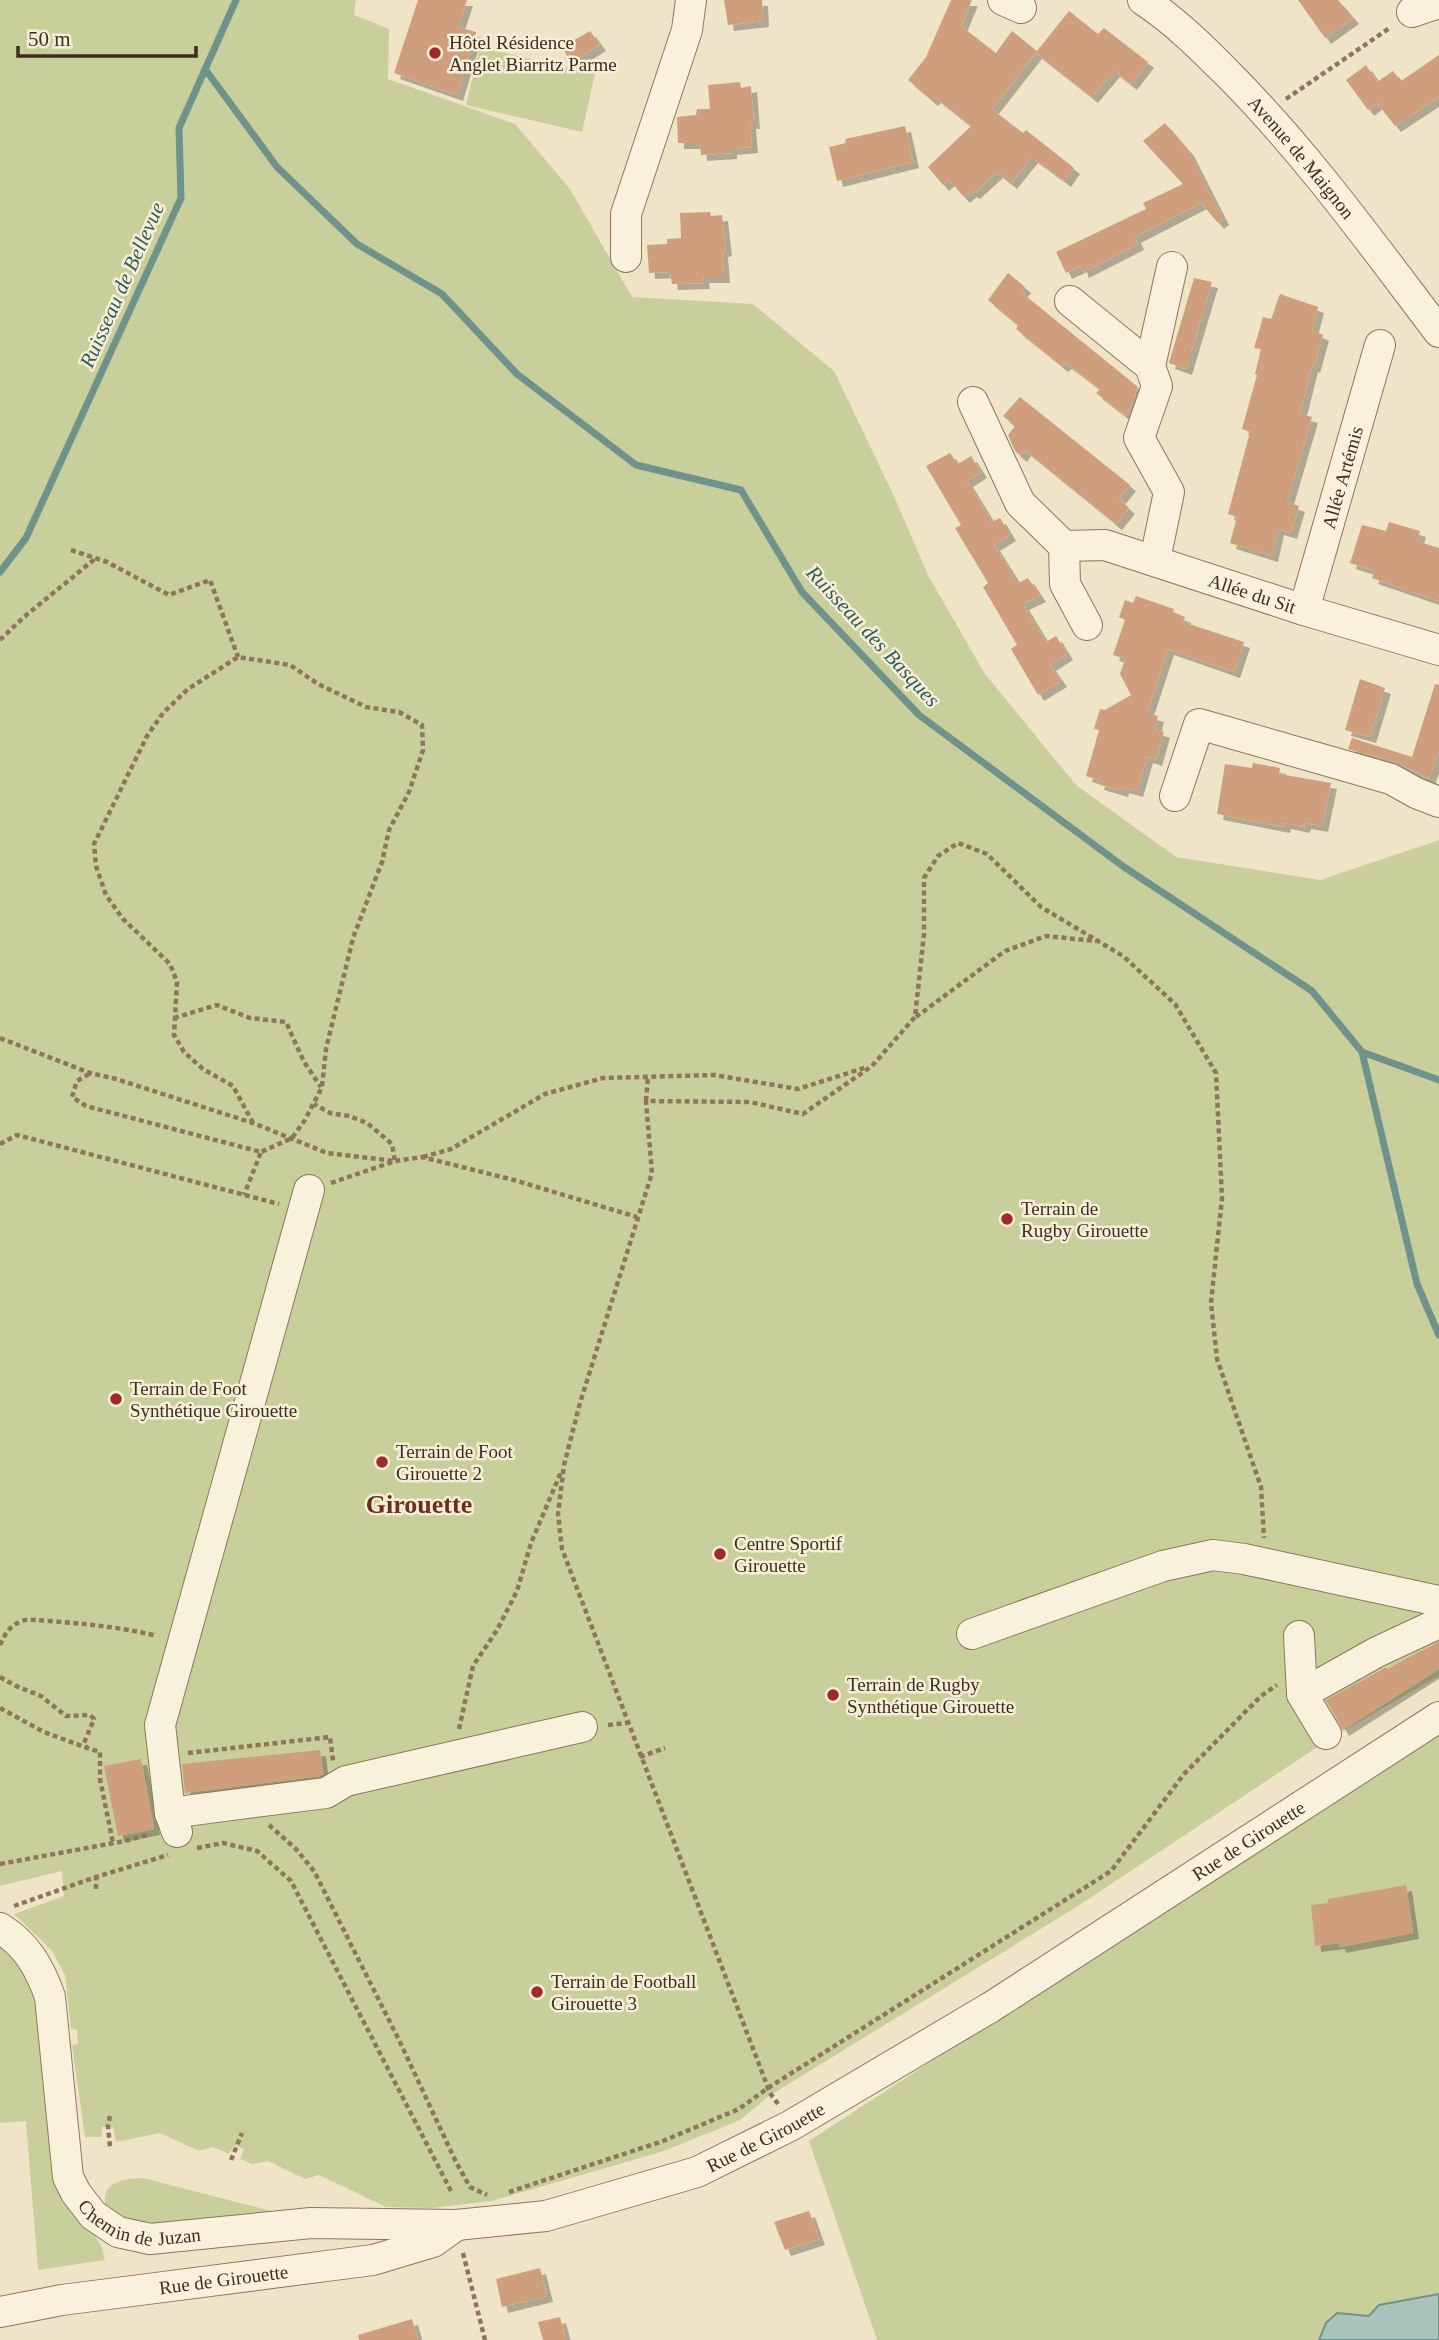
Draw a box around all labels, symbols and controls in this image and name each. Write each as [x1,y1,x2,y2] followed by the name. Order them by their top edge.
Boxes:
[18,14,196,58] scale bar
[28,27,71,51] text: 50 m
[449,32,617,75] place label: Hôtel Résidence Anglet Biarritz Parme
[427,45,443,61] marker: Hôtel Résidence Anglet Biarritz Parme
[1244,92,1359,223] street label: Avenue de Maignon
[74,199,169,372] water label: Ruisseau de Bellevue
[1318,424,1367,531] street label: Allée Artémis
[801,560,945,712] water label: Ruisseau des Basques
[1206,570,1299,618] street label: Allée du Sit
[1021,1198,1148,1241] place label: Terrain de Rugby Girouette
[999,1211,1015,1227] marker: Terrain de Rugby Girouette
[130,1378,297,1421] place label: Terrain de Foot Synthétique Girouette
[108,1391,124,1407] marker: Terrain de Foot Synthétique Girouette
[396,1441,514,1484] place label: Terrain de Foot Girouette 2
[374,1454,390,1470] marker: Terrain de Foot Girouette 2
[366,1490,472,1519] district label: Girouette
[734,1533,843,1576] place label: Centre Sportif Girouette
[712,1546,728,1562] marker: Centre Sportif Girouette
[847,1674,1014,1717] place label: Terrain de Rugby Synthétique Girouette
[825,1687,841,1703] marker: Terrain de Rugby Synthétique Girouette
[1188,1797,1309,1885] street label: Rue de Girouette
[551,1971,696,2014] place label: Terrain de Football Girouette 3
[529,1984,545,2000] marker: Terrain de Football Girouette 3
[703,2098,828,2177] street label: Rue de Girouette
[74,2195,202,2250] street label: Chemin de Juzan
[158,2261,289,2298] street label: Rue de Girouette

